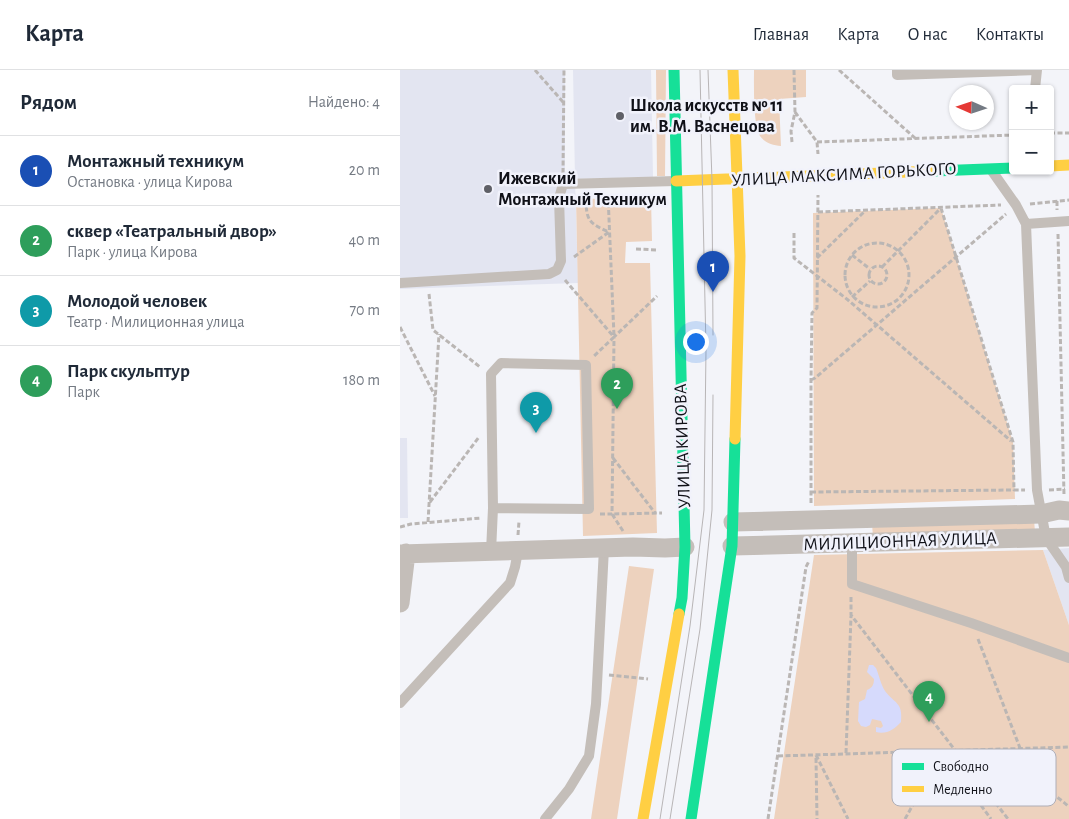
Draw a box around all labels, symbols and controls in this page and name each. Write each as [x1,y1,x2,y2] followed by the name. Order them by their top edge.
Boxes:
[25,22,84,46] text: Карта
[753,26,809,44] text: Главная
[837,26,879,44] text: Карта
[907,26,948,44] text: О нас
[976,26,1044,44] text: Контакты
[949,85,994,130] north arrow
[1009,85,1054,175] map controls
[1009,85,1054,130] button: +
[20,92,77,113] text: Рядом
[308,94,380,110] text: Найдено: 4
[630,97,783,136] place label: Школа искусств № 11 им. В.М. Васнецова
[614,110,626,122] marker: Школа искусств № 11 им. В.М. Васнецова
[1009,130,1054,175] button: −
[67,152,244,171] text: Монтажный техникум
[731,160,957,190] street label: УЛИЦА МАКСИМА ГОРЬКОГО
[33,162,39,178] text: 1
[349,162,380,178] text: 20 m
[498,170,667,209] place label: Ижевский Монтажный Техникум
[67,174,233,190] text: Остановка · улица Кирова
[482,183,494,195] marker: Ижевский Монтажный Техникум
[67,222,277,241] text: сквер «Театральный двор»
[32,232,40,248] text: 2
[348,232,380,248] text: 40 m
[67,244,198,260] text: Парк · улица Кирова
[697,251,729,292] pin: 1
[67,292,207,311] text: Молодой человек
[33,302,39,318] text: 3
[349,302,380,318] text: 70 m
[67,314,245,330] text: Театр · Милиционная улица
[683,329,709,355] your location
[67,362,190,381] text: Парк скульптур
[601,368,633,409] pin: 2
[32,372,40,388] text: 4
[343,372,380,388] text: 180 m
[672,383,694,509] street label: УЛИЦА КИРОВА
[67,384,100,400] text: Парк
[520,392,552,433] pin: 3
[803,530,997,554] street label: МИЛИЦИОННАЯ УЛИЦА
[913,681,945,722] pin: 4
[892,749,1056,806] legend
[933,760,989,774] text: Свободно
[933,783,992,797] text: Медленно

